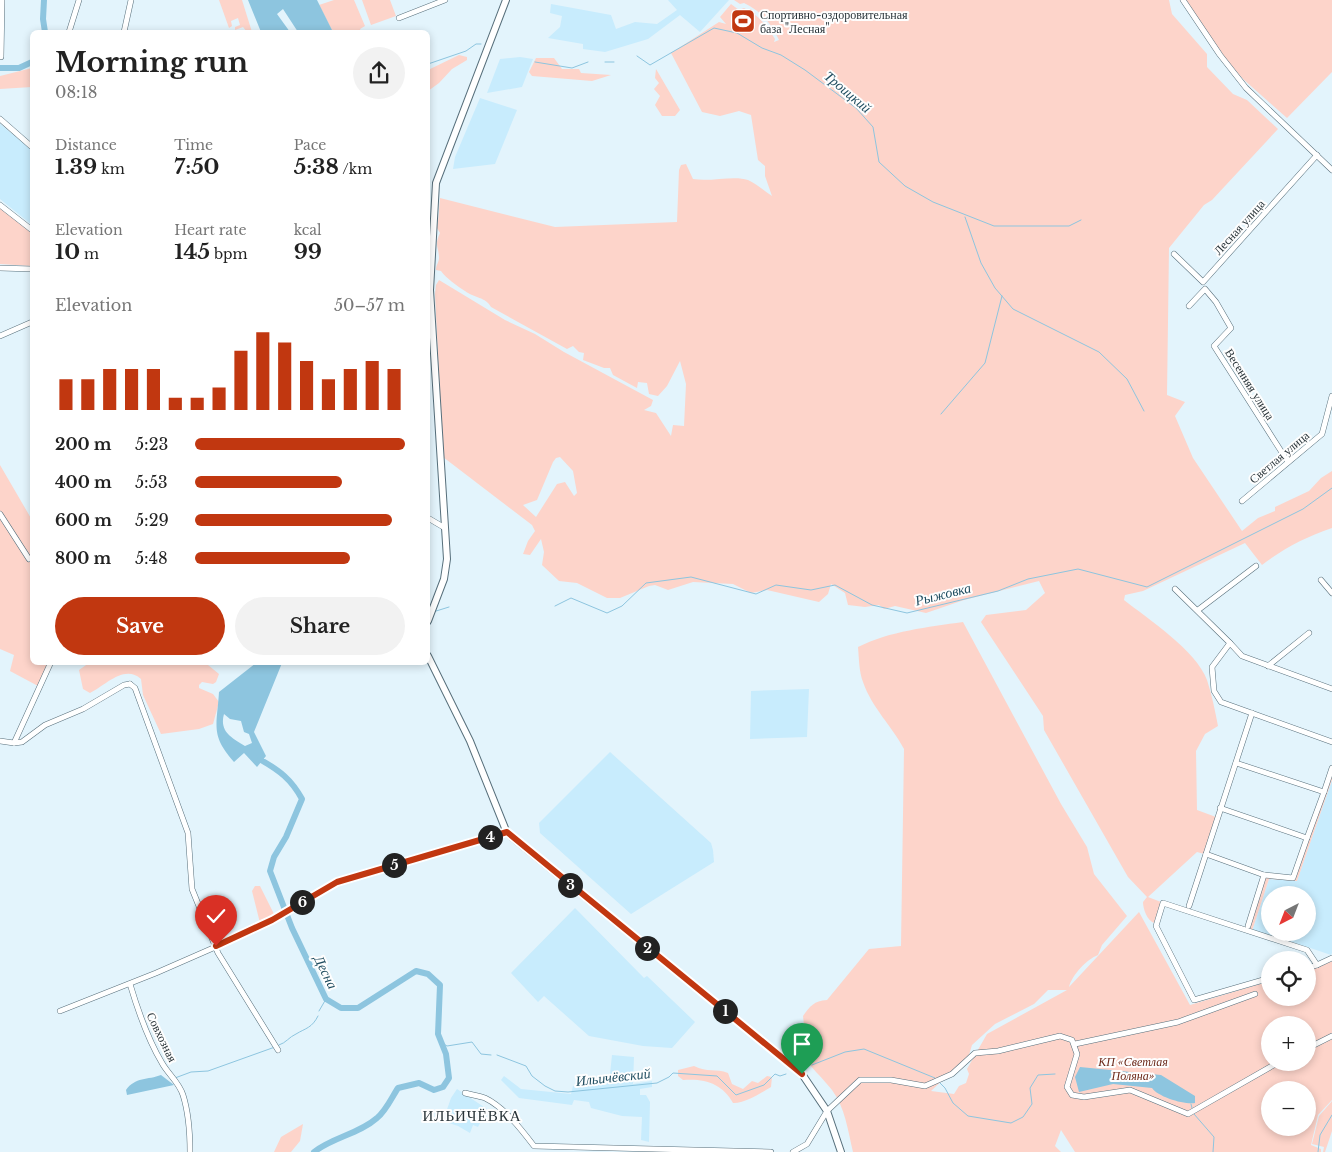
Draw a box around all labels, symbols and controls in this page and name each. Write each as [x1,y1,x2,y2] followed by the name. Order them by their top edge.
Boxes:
[760,7,908,36] place label: Спортивно-оздоровительная база "Лесная"
[730,8,756,34] sports icon: Спортивно-оздоровительная база "Лесная"
[55,45,248,80] text: Morning run
[353,47,405,99] button: share
[821,67,875,117] water label: Троицкий
[55,82,98,102] text: 08:18
[55,136,117,154] text: Distance
[174,136,213,154] text: Time
[294,136,326,154] text: Pace
[55,154,97,180] text: 1.39
[174,154,219,180] text: 7:50
[294,154,339,180] text: 5:38
[97,160,125,178] text: km
[339,160,372,178] text: /km
[1210,196,1268,258] street label: Лесная улица
[55,221,123,239] text: Elevation
[174,221,246,239] text: Heart rate
[294,221,322,239] text: kcal
[55,239,80,265] text: 10
[174,239,210,265] text: 145
[294,239,322,265] text: 99
[80,245,99,263] text: m
[210,245,248,263] text: bpm
[55,295,132,315] text: Elevation
[334,295,405,315] text: 50–57 m
[1222,346,1278,423] street label: Весенняя улица
[1246,427,1313,486] street label: Светлая улица
[55,434,112,454] text: 200 m
[135,434,168,454] text: 5:23
[55,472,112,492] text: 400 m
[135,472,168,492] text: 5:53
[55,510,112,530] text: 600 m
[135,510,169,530] text: 5:29
[55,548,111,568] text: 800 m
[135,548,168,568] text: 5:48
[912,578,973,610] water label: Рыжовка
[55,597,225,655] button: Save
[235,597,405,655] button: Share
[478,824,502,850] pin: 4
[486,828,495,846] text: 4
[382,852,406,878] pin: 5
[390,856,399,874] text: 5
[558,872,582,898] pin: 3
[566,876,575,894] text: 3
[1261,886,1316,941] north arrow
[1261,886,1316,1136] map controls
[290,890,314,914] pin: 6
[298,893,307,911] text: 6
[195,895,237,946] pin
[202,902,230,930] icon: check
[634,936,660,960] pin: 2
[643,939,652,957] text: 2
[309,950,342,992] water label: Десна
[1261,951,1316,1006] button: locate
[712,998,738,1024] pin: 1
[722,1002,729,1020] text: 1
[144,1010,181,1065] street label: Совхозная
[1261,1016,1316,1071] button: +
[781,1023,823,1074] pin
[788,1030,816,1058] icon: arrive
[1097,1054,1168,1083] park label: КП «Светлая Поляна»
[574,1064,651,1090] water label: Ильичёвский
[1261,1081,1316,1136] button: −
[422,1106,522,1125] district label: ИЛЬИЧЁВКА

